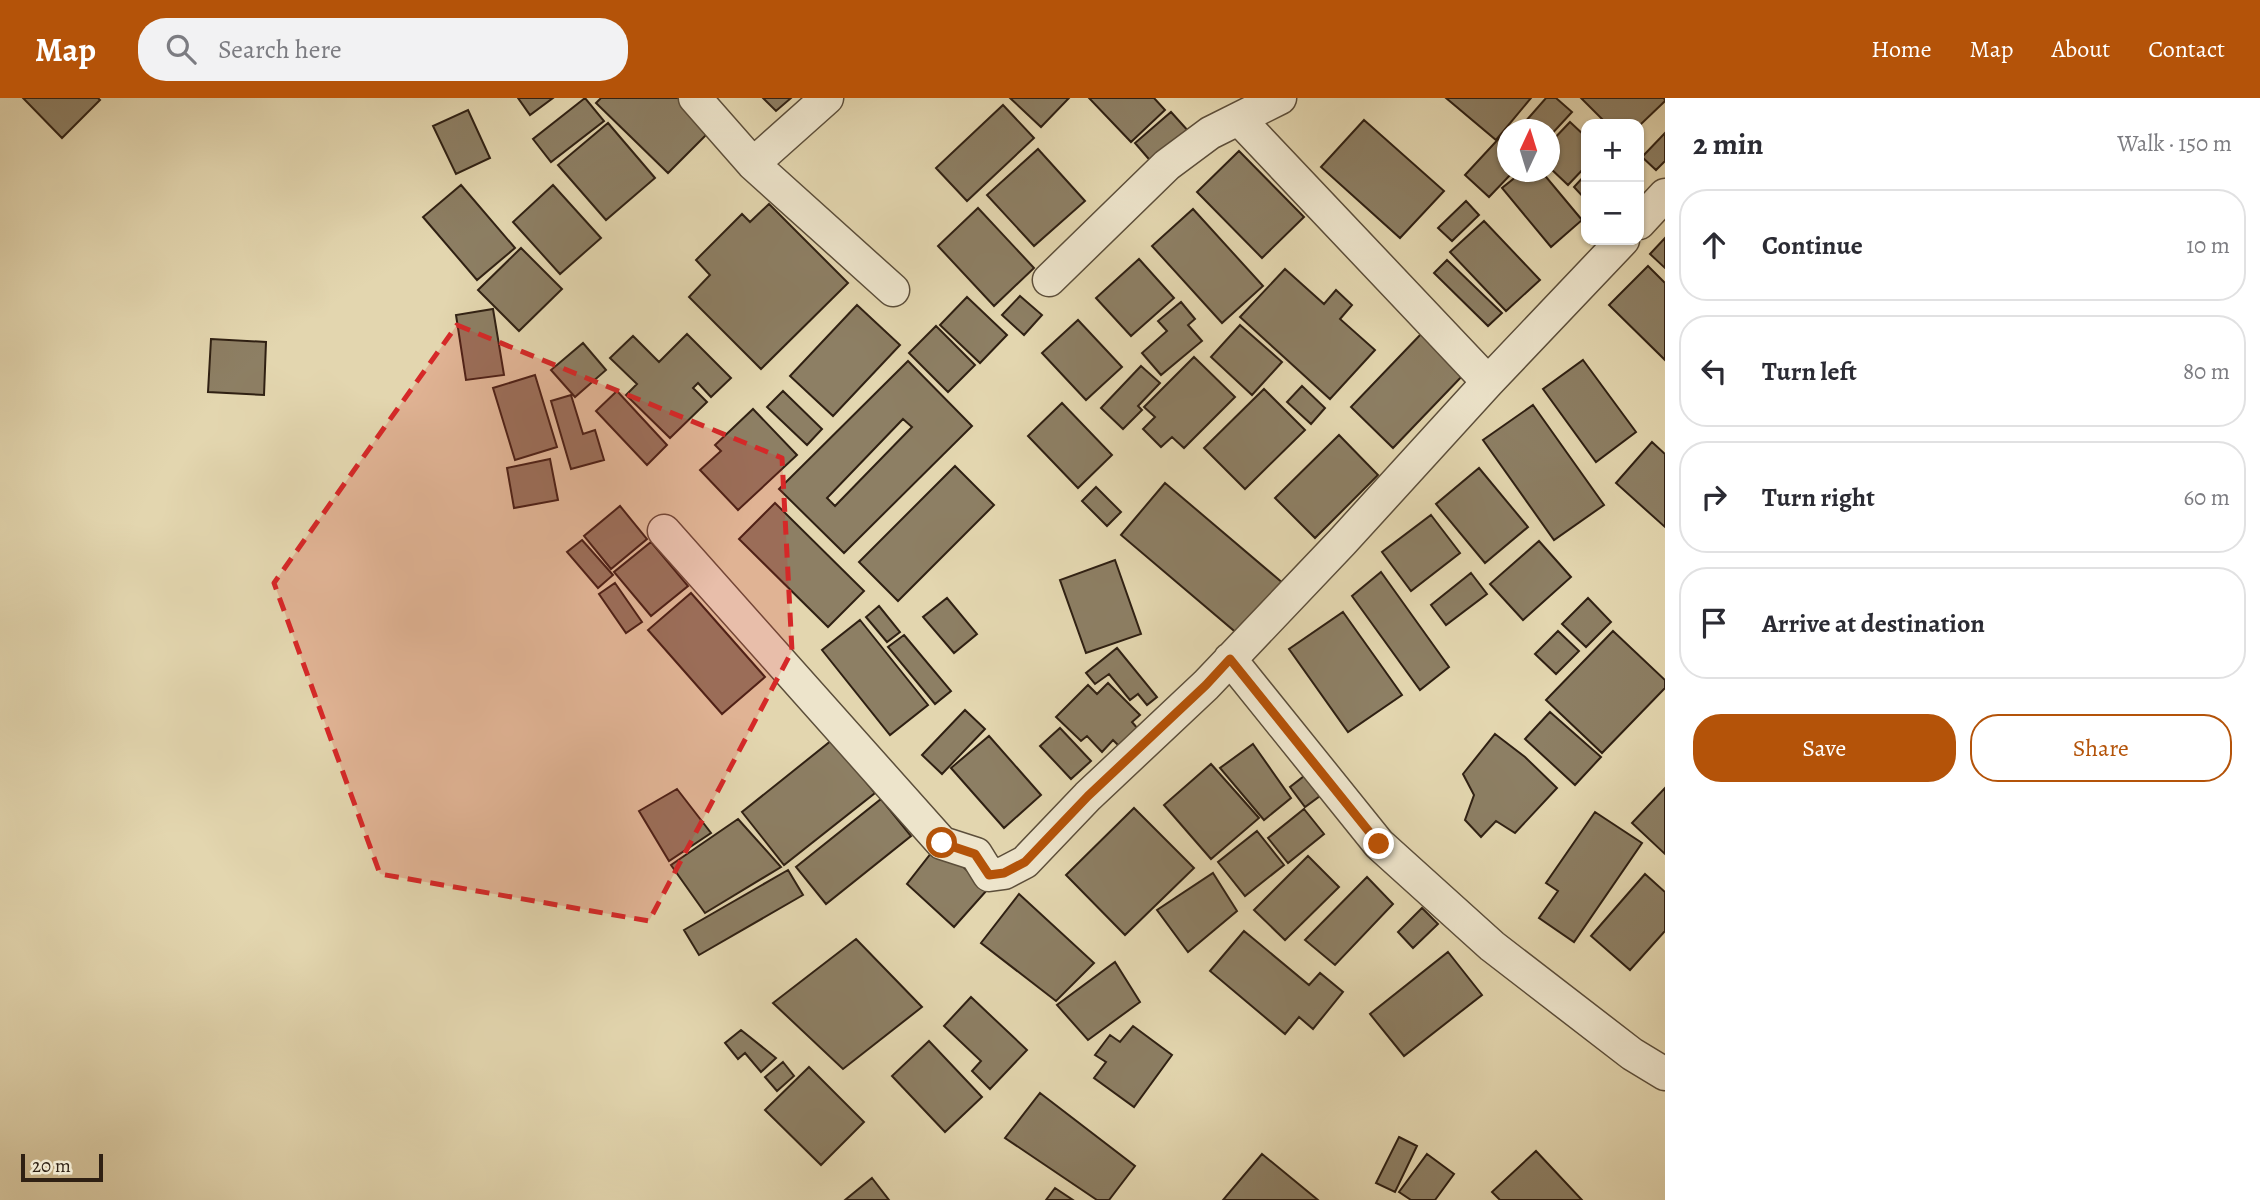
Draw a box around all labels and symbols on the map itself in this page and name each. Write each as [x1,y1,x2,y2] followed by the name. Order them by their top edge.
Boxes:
[1497,119,1560,182] north arrow
[926,827,957,858] route start
[1363,828,1394,859] route end
[21,1151,103,1183] scale bar

